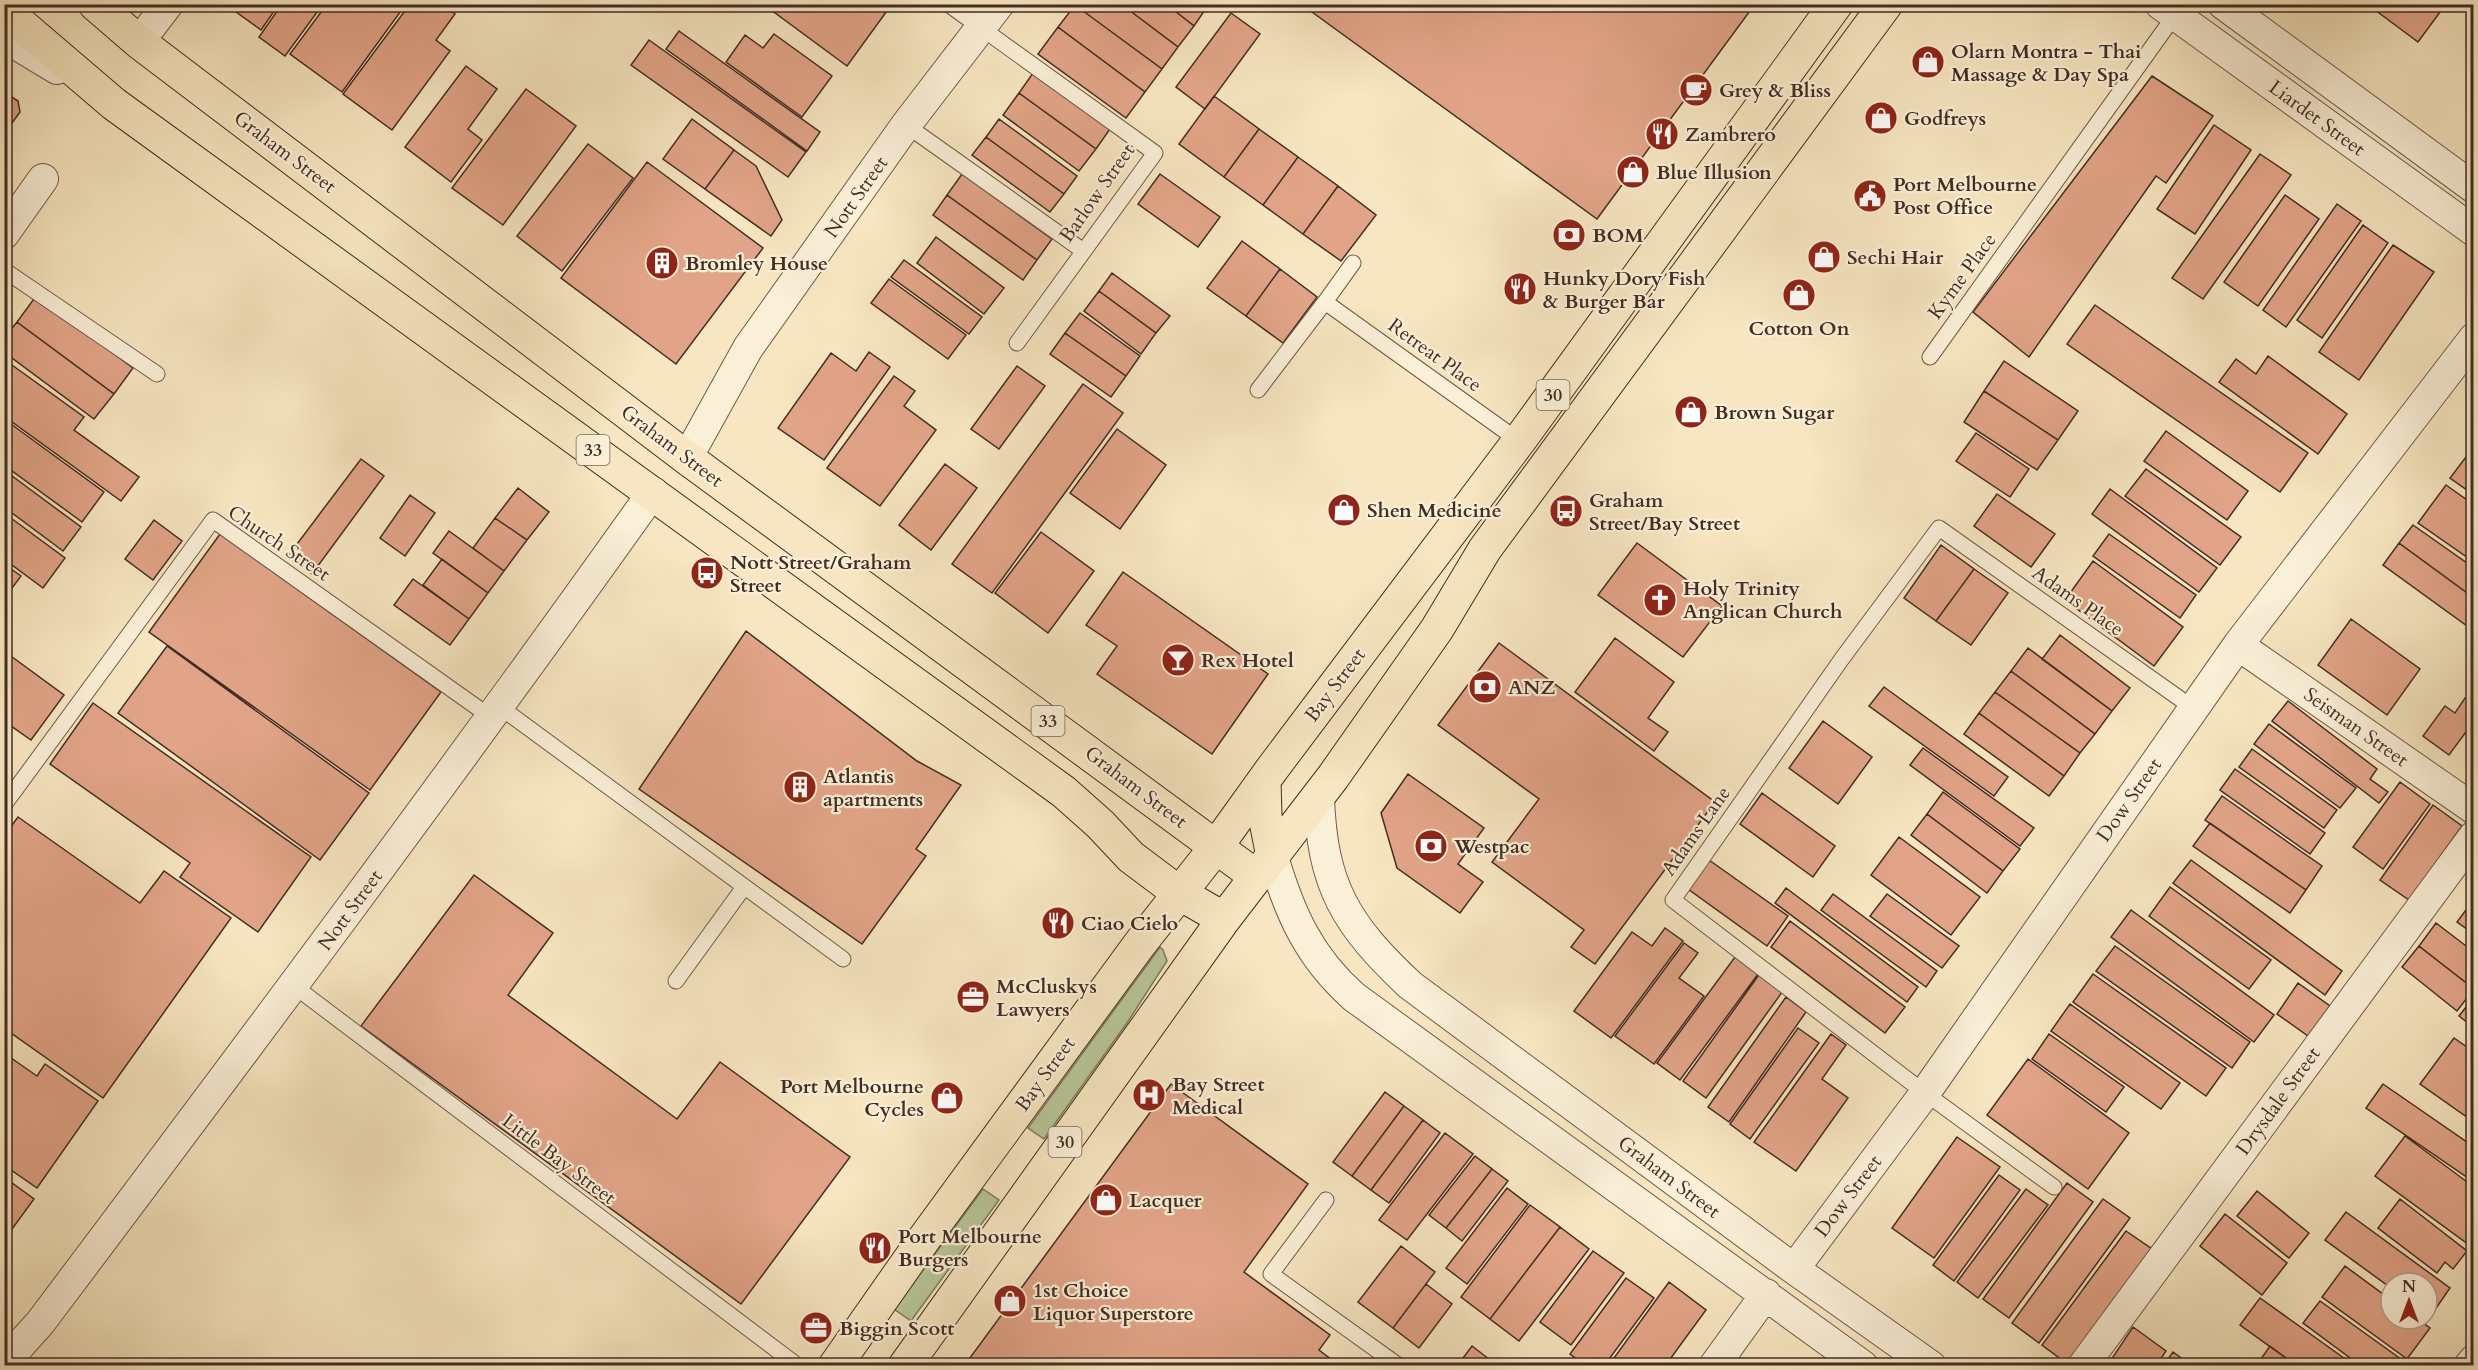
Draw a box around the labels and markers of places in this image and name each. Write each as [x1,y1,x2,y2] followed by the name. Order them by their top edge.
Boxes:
[1951,38,2141,88] place label: Olarn Montra - Thai Massage & Day Spa
[1910,44,1946,80] shop icon: Olarn Montra - Thai Massage & Day Spa
[1678,72,1714,108] cafe icon: Grey & Bliss
[1719,77,1831,104] place label: Grey & Bliss
[1863,100,1899,136] shop icon: Godfreys
[1904,105,1986,132] place label: Godfreys
[1644,116,1680,152] restaurant icon: Zambrero
[1685,121,1776,148] place label: Zambrero
[1615,154,1651,190] shop icon: Blue Illusion
[1656,159,1772,186] place label: Blue Illusion
[1893,171,2037,221] place label: Port Melbourne Post Office
[1852,178,1888,214] public building icon: Port Melbourne Post Office
[1551,217,1587,253] bank icon: BOM
[1592,222,1644,249] place label: BOM
[1806,239,1842,275] shop icon: Sechi Hair
[1847,244,1944,271] place label: Sechi Hair
[644,245,680,281] building icon: Bromley House
[685,250,828,277] place label: Bromley House
[1543,265,1706,315] place label: Hunky Dory Fish & Burger Bar
[1502,271,1538,307] restaurant icon: Hunky Dory Fish & Burger Bar
[1781,277,1817,313] shop icon: Cotton On
[1748,315,1850,342] place label: Cotton On
[1673,394,1709,430] shop icon: Brown Sugar
[1714,399,1835,426] place label: Brown Sugar
[1589,487,1740,537] place label: Graham Street/Bay Street
[1326,492,1362,528] shop icon: Shen Medicine
[1548,493,1584,529] bus stop icon: Graham Street/Bay Street
[1367,497,1502,524] place label: Shen Medicine
[730,549,912,599] place label: Nott Street/Graham Street
[689,555,725,591] bus stop icon: Nott Street/Graham Street
[1683,575,1843,625] place label: Holy Trinity Anglican Church
[1642,582,1678,618] church icon: Holy Trinity Anglican Church
[1160,642,1196,678] bar icon: Rex Hotel
[1201,647,1294,674] place label: Rex Hotel
[1467,669,1503,705] bank icon: ANZ
[1508,674,1555,701] place label: ANZ
[823,763,923,813] place label: Atlantis apartments
[782,769,818,805] building icon: Atlantis apartments
[1413,828,1449,864] bank icon: Westpac
[1453,833,1529,860] place label: Westpac
[1040,905,1076,941] restaurant icon: Ciao Cielo
[1081,910,1178,937] place label: Ciao Cielo
[996,973,1097,1023] place label: McCluskys Lawyers
[955,979,991,1015] office icon: McCluskys Lawyers
[1172,1071,1265,1121] place label: Bay Street Medical
[780,1073,924,1123] place label: Port Melbourne Cycles
[1131,1077,1167,1113] hospital icon: Bay Street Medical
[929,1080,965,1116] shop icon: Port Melbourne Cycles
[1088,1182,1124,1218] shop icon: Lacquer
[1129,1187,1203,1214] place label: Lacquer
[898,1223,1042,1273] place label: Port Melbourne Burgers
[857,1230,893,1266] restaurant icon: Port Melbourne Burgers
[1033,1277,1194,1327] place label: 1st Choice Liquor Superstore
[992,1283,1028,1319] shop icon: 1st Choice Liquor Superstore
[798,1310,834,1346] office icon: Biggin Scott
[839,1315,954,1342] place label: Biggin Scott

